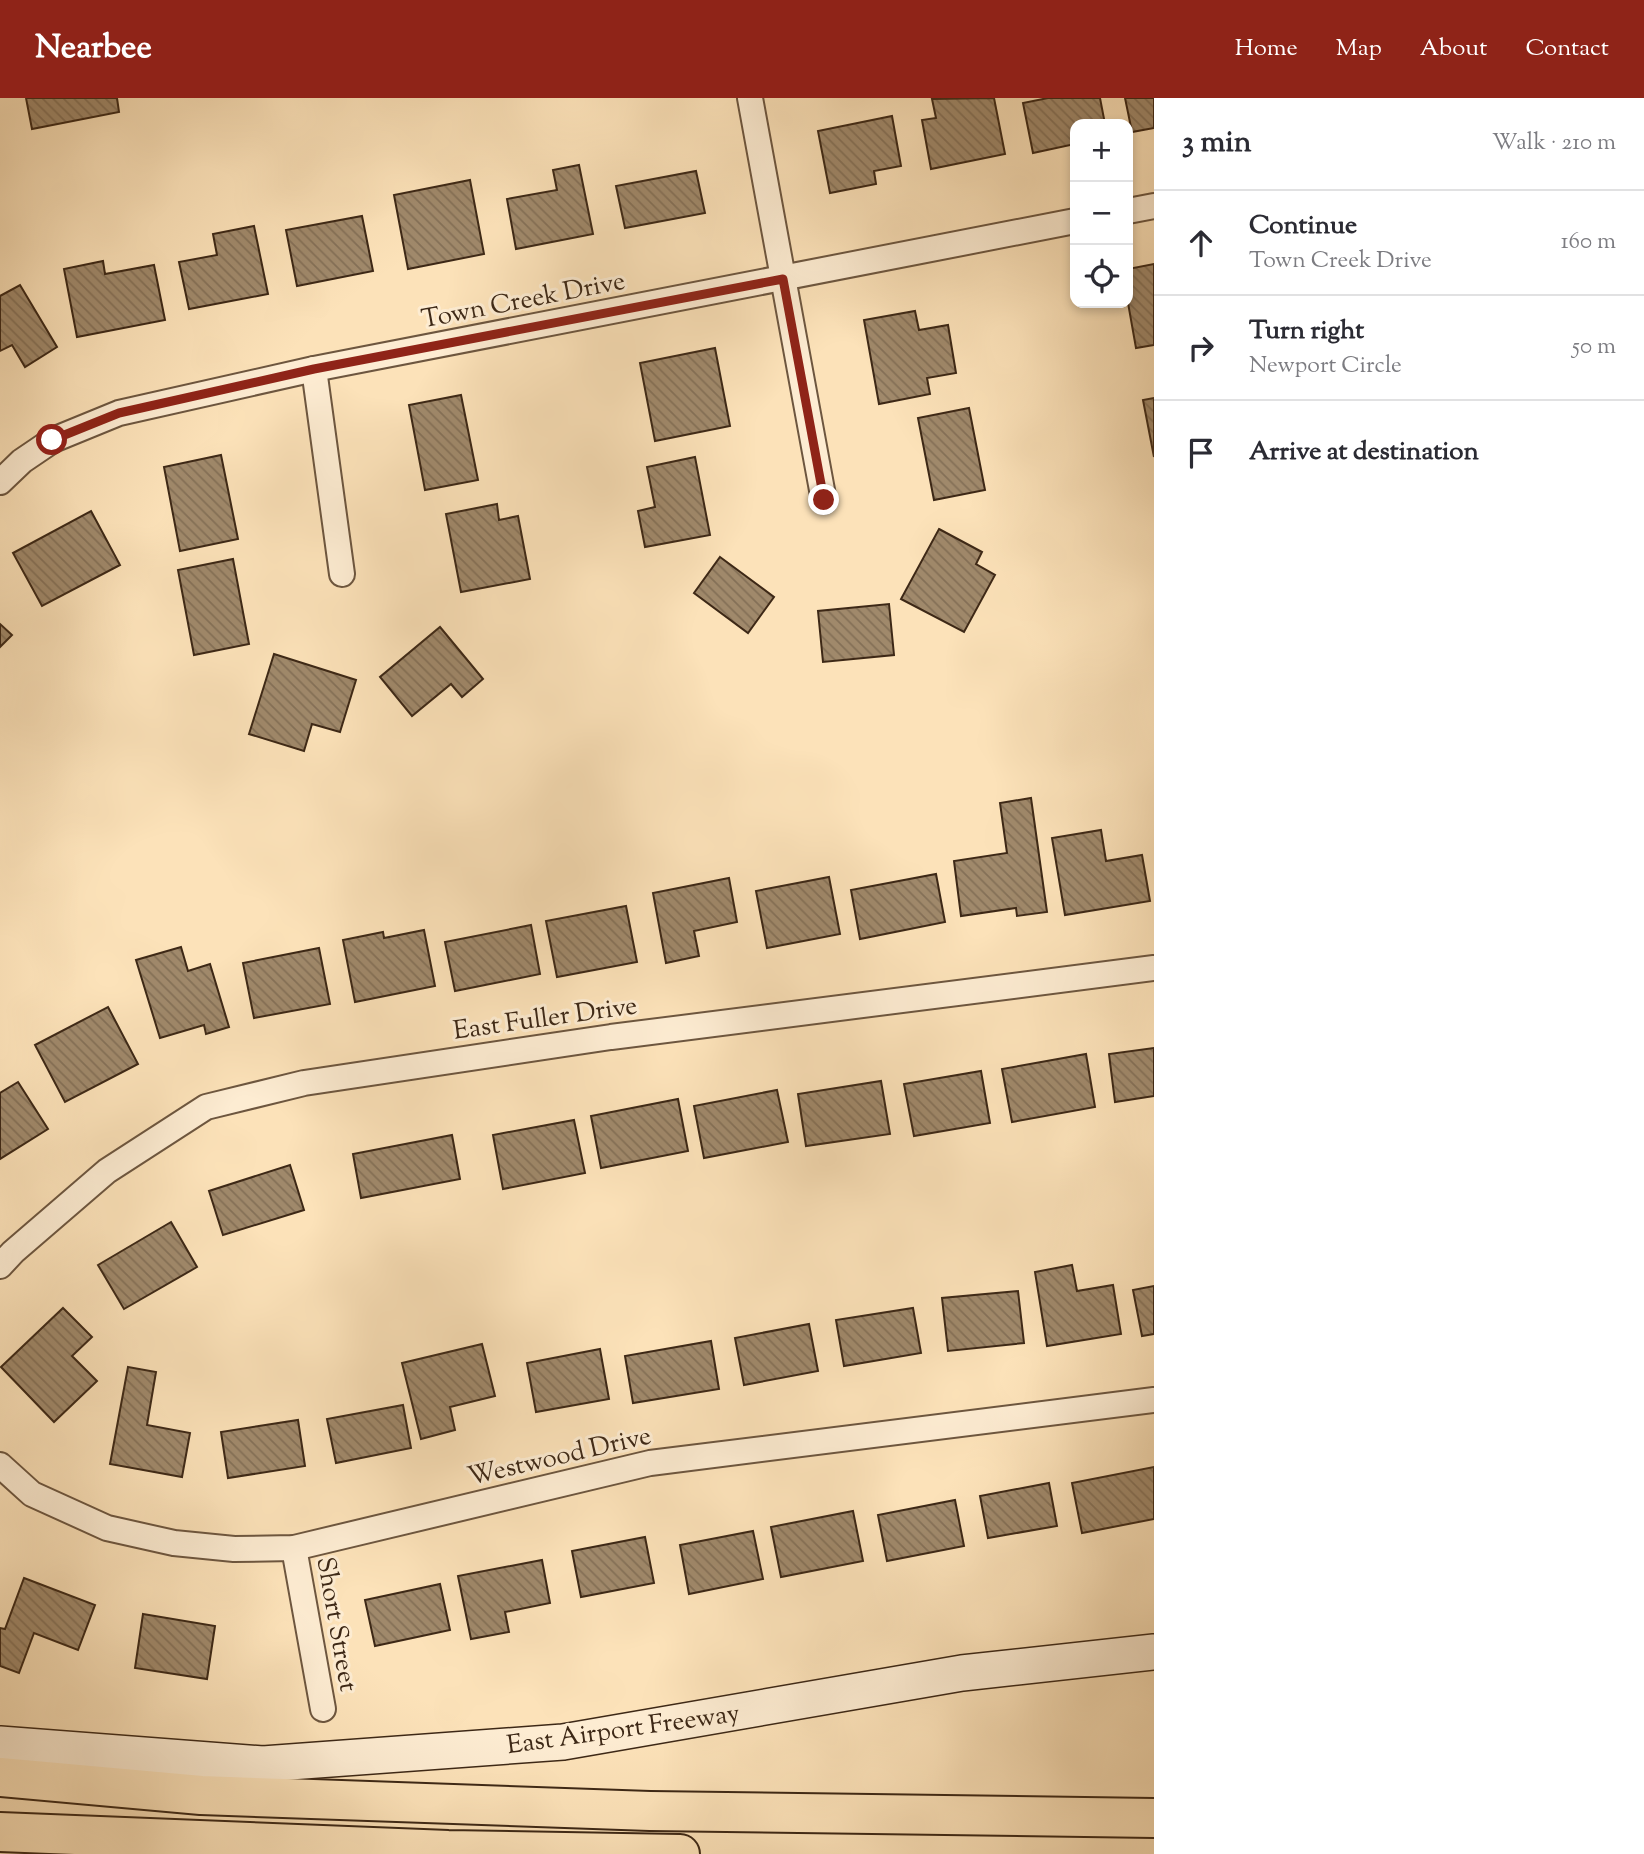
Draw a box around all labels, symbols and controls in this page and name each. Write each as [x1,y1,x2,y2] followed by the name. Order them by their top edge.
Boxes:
[35,25,152,73] text: Nearbee
[1235,32,1298,66] text: Home
[1336,32,1382,66] text: Map
[1420,32,1487,66] text: About
[1525,32,1609,66] text: Contact
[1070,119,1133,308] map controls
[1070,119,1133,182] button: +
[1182,122,1252,165] text: 3 min
[1492,127,1616,160] text: Walk · 210 m
[1070,182,1133,245] button: −
[1249,208,1357,245] text: Continue
[1182,224,1220,262] icon: ahead
[1561,226,1616,259] text: 160 m
[1070,245,1133,308] button: locate
[1249,245,1432,278] text: Town Creek Drive
[419,264,628,339] street label: Town Creek Drive
[1249,313,1364,350] text: Turn right
[1182,329,1220,367] icon: right
[1572,331,1616,364] text: 50 m
[1249,350,1402,383] text: Newport Circle
[36,424,67,455] route start
[1182,434,1220,472] icon: arrive
[1249,434,1479,471] text: Arrive at destination
[808,484,839,515] route end
[451,988,640,1051] street label: East Fuller Drive
[464,1418,655,1497] street label: Westwood Drive
[306,1554,366,1695] street label: Short Street
[504,1696,742,1765] street label: East Airport Freeway

